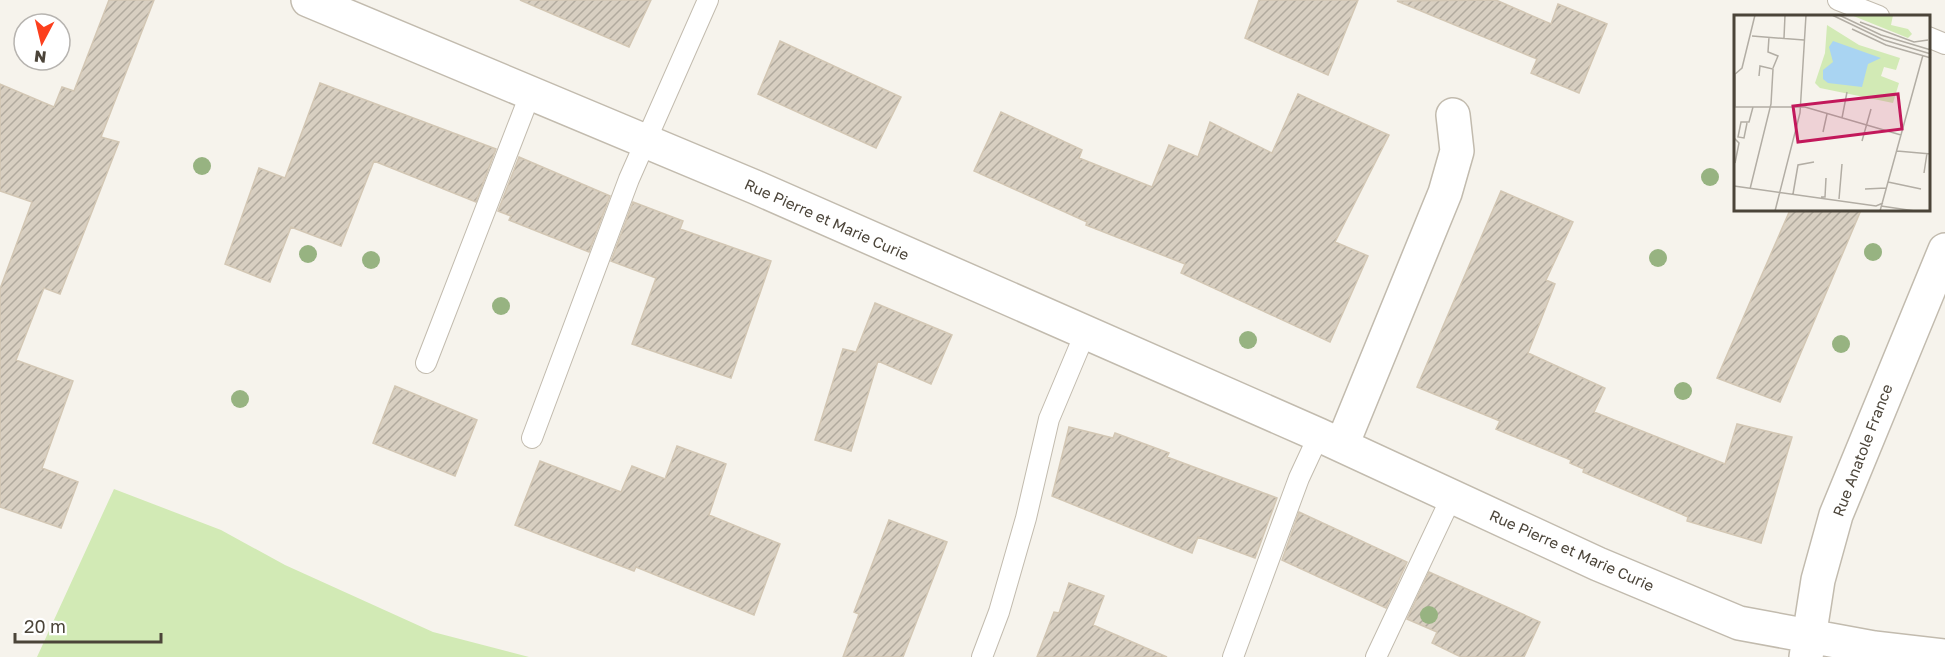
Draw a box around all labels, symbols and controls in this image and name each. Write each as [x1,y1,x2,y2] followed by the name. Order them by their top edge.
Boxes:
[12,12,72,72] north arrow
[1734,15,1930,212] inset map
[33,46,47,68] text: N
[742,175,912,264] street label: Rue Pierre et Marie Curie
[1828,381,1896,519] street label: Rue Anatole France
[1487,506,1657,595] street label: Rue Pierre et Marie Curie
[15,606,160,644] scale bar
[24,615,66,637] text: 20 m

